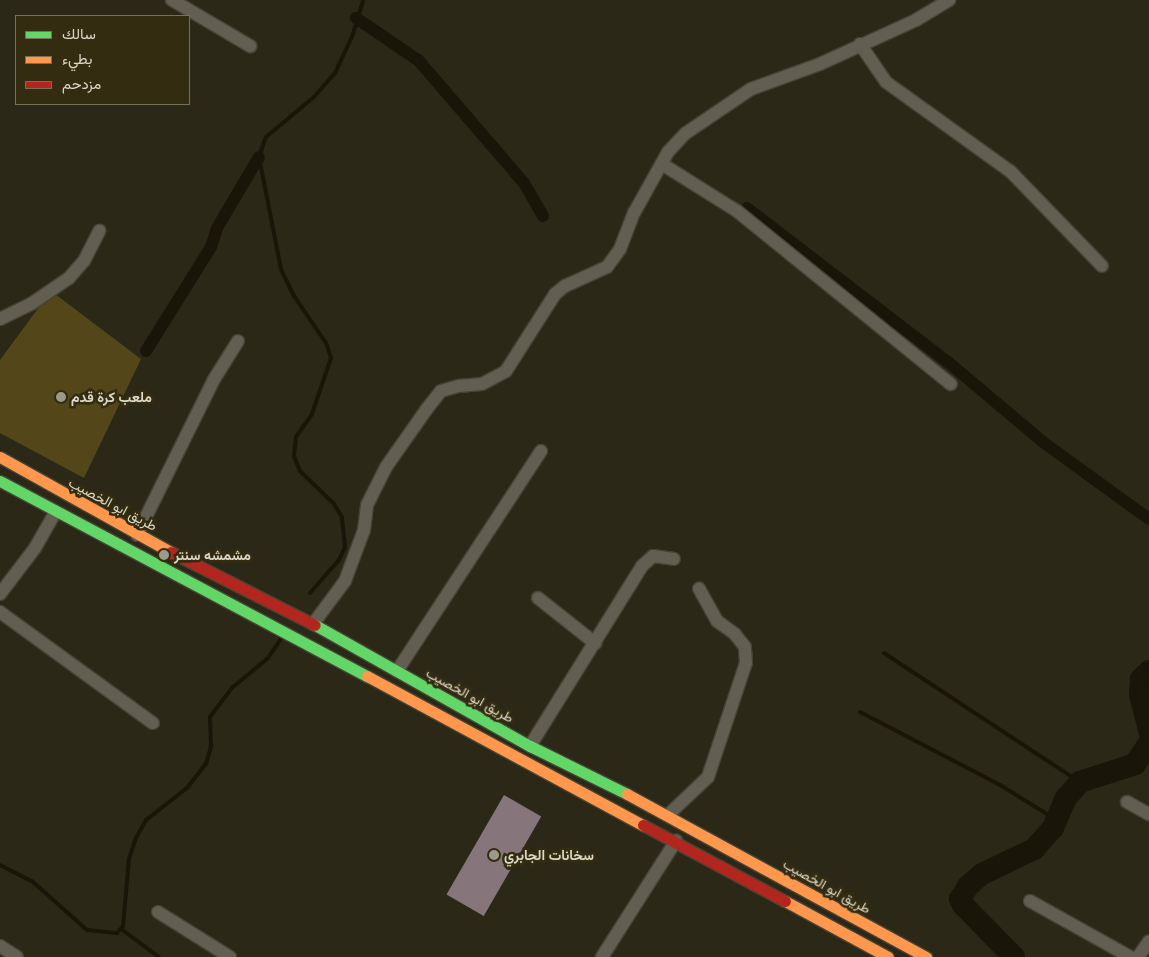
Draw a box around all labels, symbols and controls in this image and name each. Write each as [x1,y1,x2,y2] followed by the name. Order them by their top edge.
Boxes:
[15,15,190,105] legend
[62,23,96,43] text: سالك
[62,48,92,68] text: بطيء
[62,73,101,93] text: مزدحم
[71,389,152,405] place label: ملعب كرة قدم
[55,391,67,403] marker: ملعب كرة قدم
[66,474,160,534] street label: طريق ابو الخصيب
[174,547,251,563] place label: مشمشه سنتر
[158,549,170,561] marker: مشمشه سنتر
[423,664,517,726] street label: طريق ابو الخصيب
[504,847,594,863] place label: سخانات الجابري
[488,849,500,861] marker: سخانات الجابري
[780,855,874,917] street label: طريق ابو الخصيب

